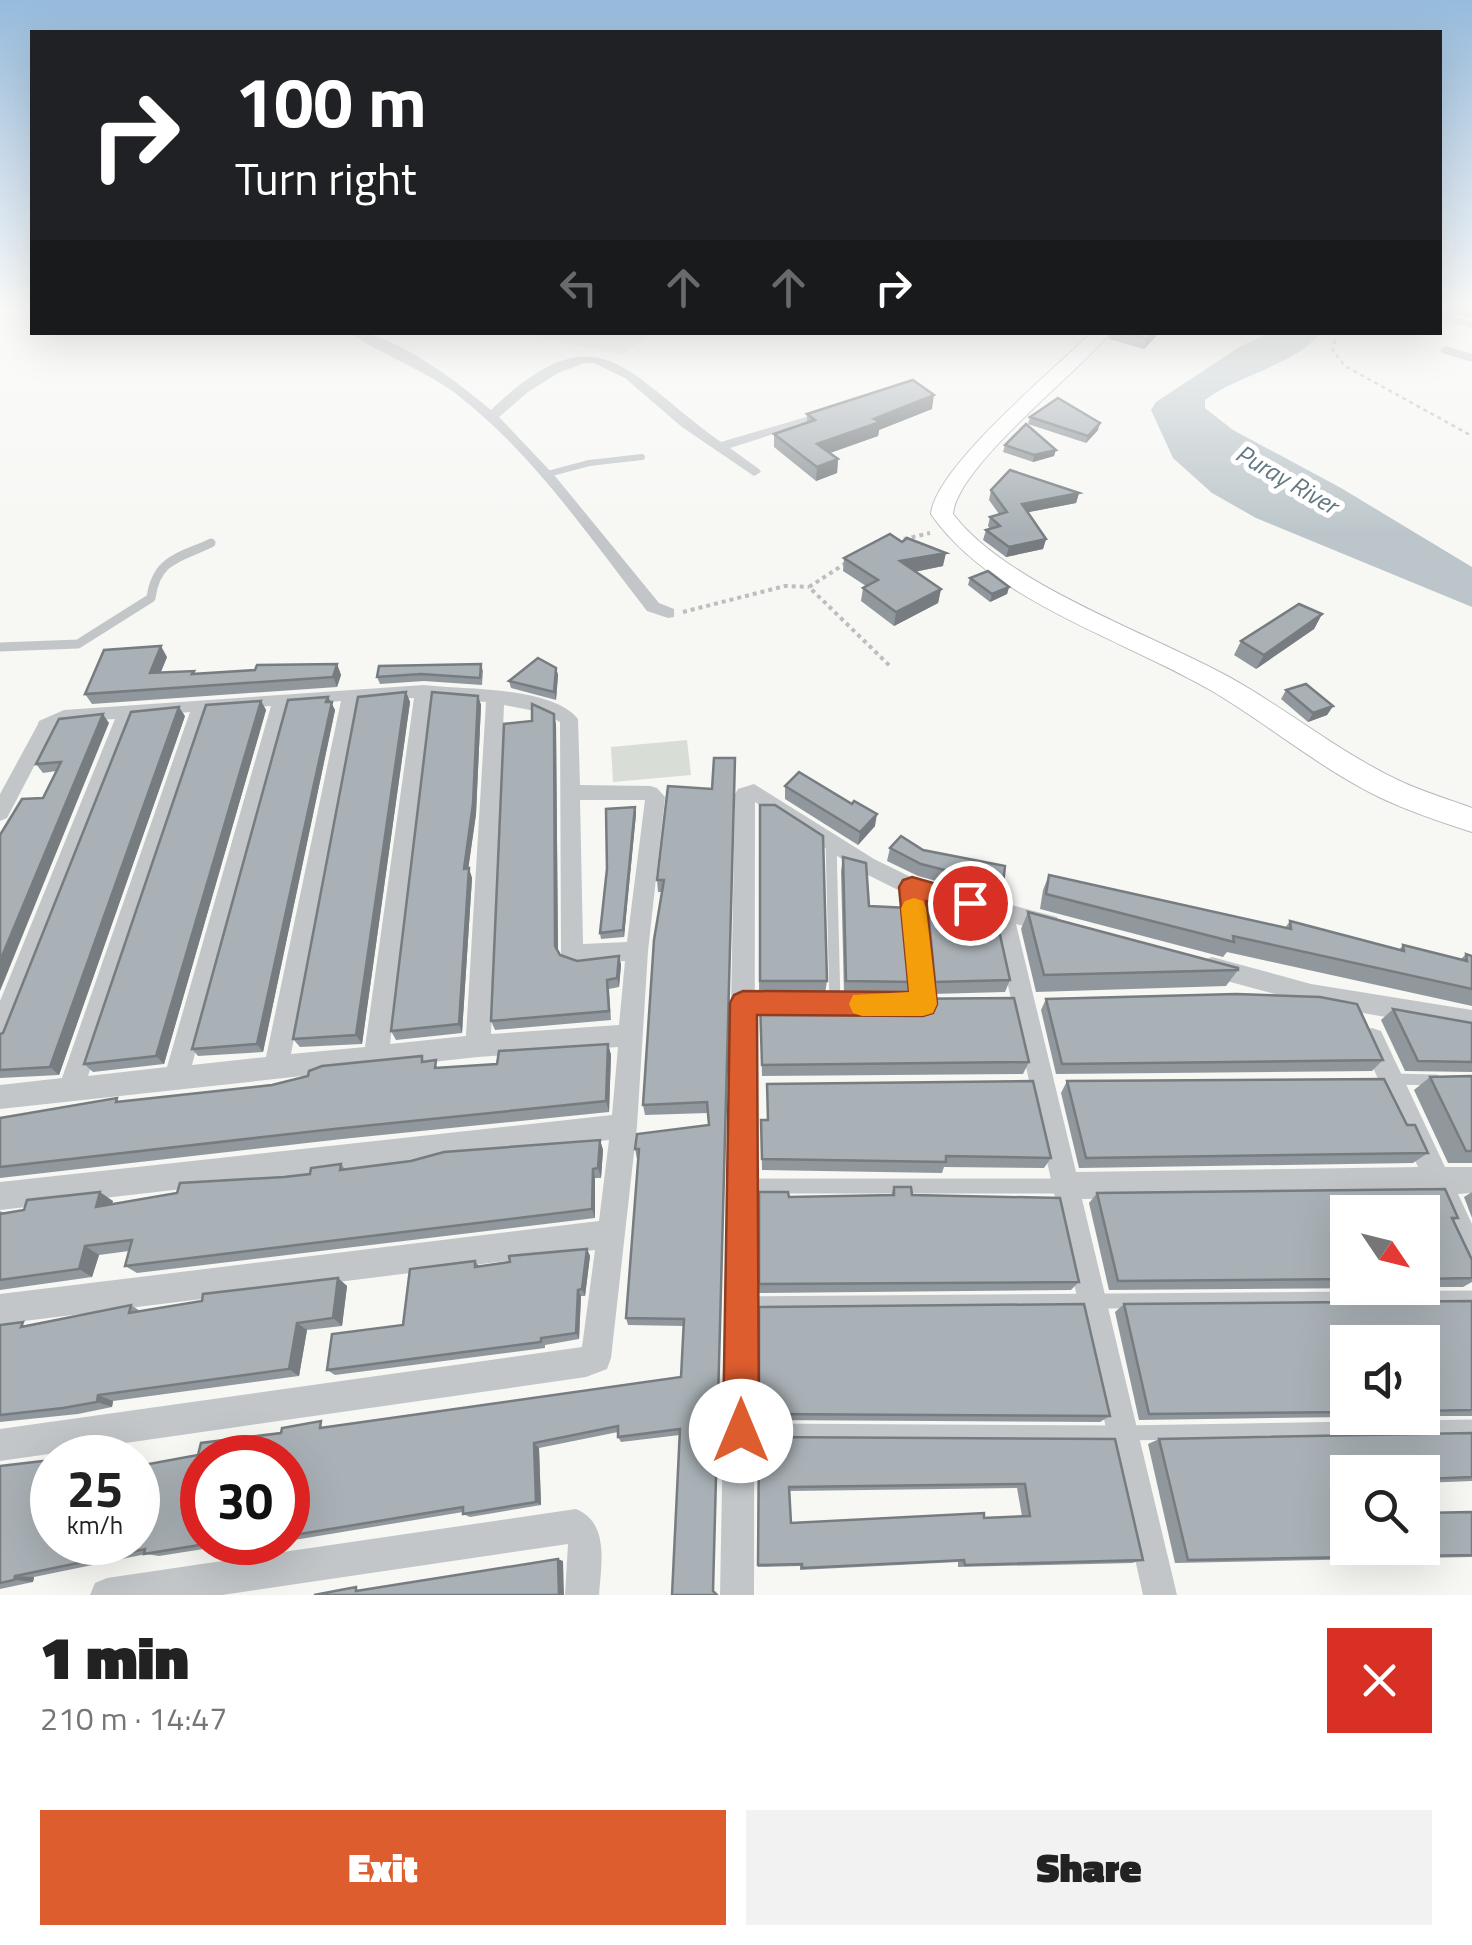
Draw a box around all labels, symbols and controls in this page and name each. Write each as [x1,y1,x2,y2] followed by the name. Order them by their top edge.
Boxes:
[235,48,427,154] text: 100 m
[70,70,200,200] icon: right
[235,144,417,212] text: Turn right
[551,260,606,315] icon: left
[656,260,711,315] icon: ahead
[761,260,816,315] icon: ahead
[866,260,921,315] icon: right
[1229,434,1348,525] water label: Puray River
[928,861,1013,946] pin
[943,876,998,931] icon: arrive
[1330,1195,1440,1305] north arrow
[1330,1195,1440,1565] map controls
[1330,1325,1440,1435] button: sound
[689,1379,793,1483] position arrow
[180,1435,310,1565] speed limit sign: 30
[67,1450,123,1526] text: 25
[1330,1455,1440,1565] button: search
[67,1506,123,1544] text: km/h
[40,1611,189,1702] text: 1 min
[1327,1628,1432,1733] button: close
[40,1694,227,1742] text: 210 m · 14:47
[40,1810,726,1925] button: Exit
[746,1810,1432,1925] button: Share

